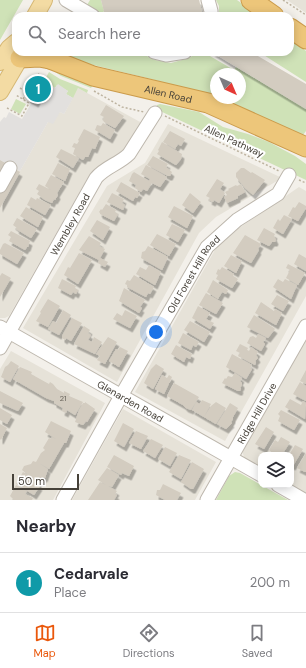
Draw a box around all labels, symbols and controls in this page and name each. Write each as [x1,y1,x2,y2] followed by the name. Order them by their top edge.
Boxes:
[12,12,294,56] search box
[26,23,48,45] icon: search
[58,24,141,44] text: Search here
[210,68,246,104] north arrow
[25,74,51,104] pin: 1
[143,82,193,106] street label: Allen Road
[202,122,266,161] street label: Allen Pathway
[47,191,93,258] street label: Wembley Road
[164,232,223,315] street label: Old Forest Hill Road
[146,322,166,342] your location
[95,377,166,425] street label: Glenarden Road
[234,380,279,446] street label: Ridge Hill Drive
[59,393,67,403] house number: 21
[258,452,294,488] map controls
[258,452,294,488] button: layers
[12,472,79,491] scale bar
[18,474,45,488] text: 50 m
[16,515,76,537] text: Nearby
[54,564,129,584] text: Cedarvale
[27,574,31,591] text: 1
[250,574,290,591] text: 200 m
[54,584,86,601] text: Place
[34,622,56,660] tab: Map
[123,622,175,660] tab: Directions
[242,622,272,660] tab: Saved

